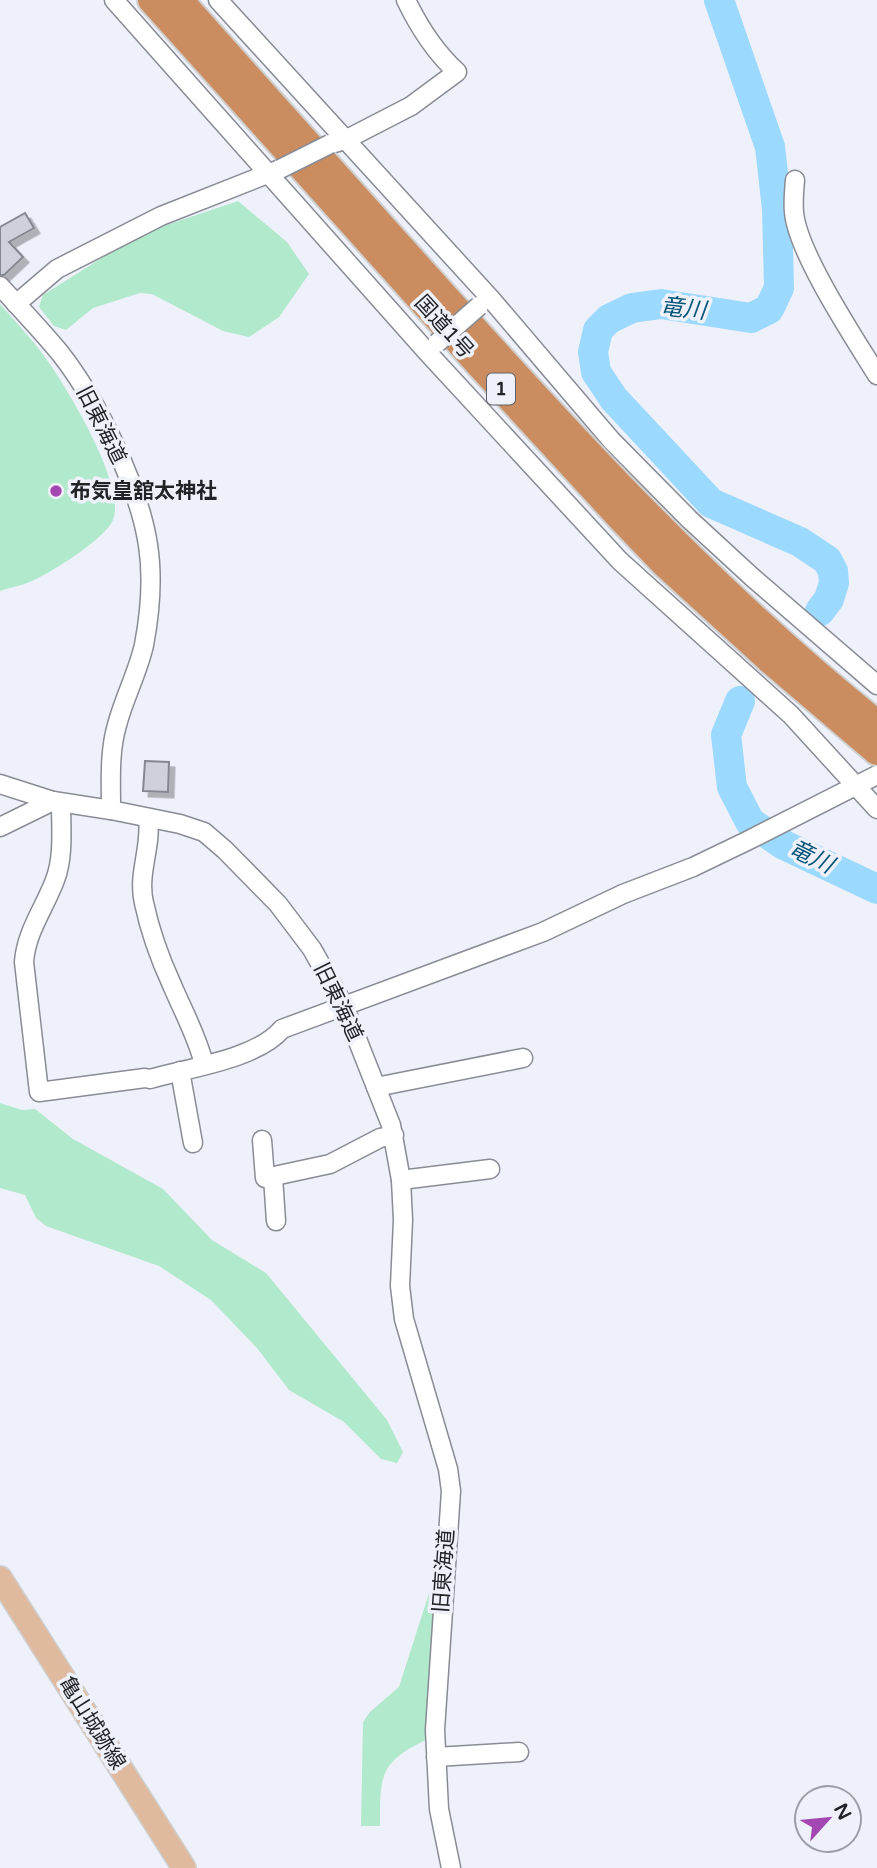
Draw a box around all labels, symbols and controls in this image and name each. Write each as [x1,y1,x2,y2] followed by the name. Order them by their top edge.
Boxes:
[409,290,479,364] street label: 国道1号
[659,293,710,326] water label: 竜川
[487,374,515,404] road number: 1
[71,382,131,468] street label: 旧東海道
[70,479,217,504] place label: 布気皇舘太神社
[48,483,64,499] marker: 布気皇舘太神社
[784,834,841,881] water label: 竜川
[308,959,368,1045] street label: 旧東海道
[429,1528,459,1614] street label: 旧東海道
[54,1672,130,1774] street label: 亀山城跡線
[793,1784,863,1854] north arrow
[829,1800,856,1824] text: N

